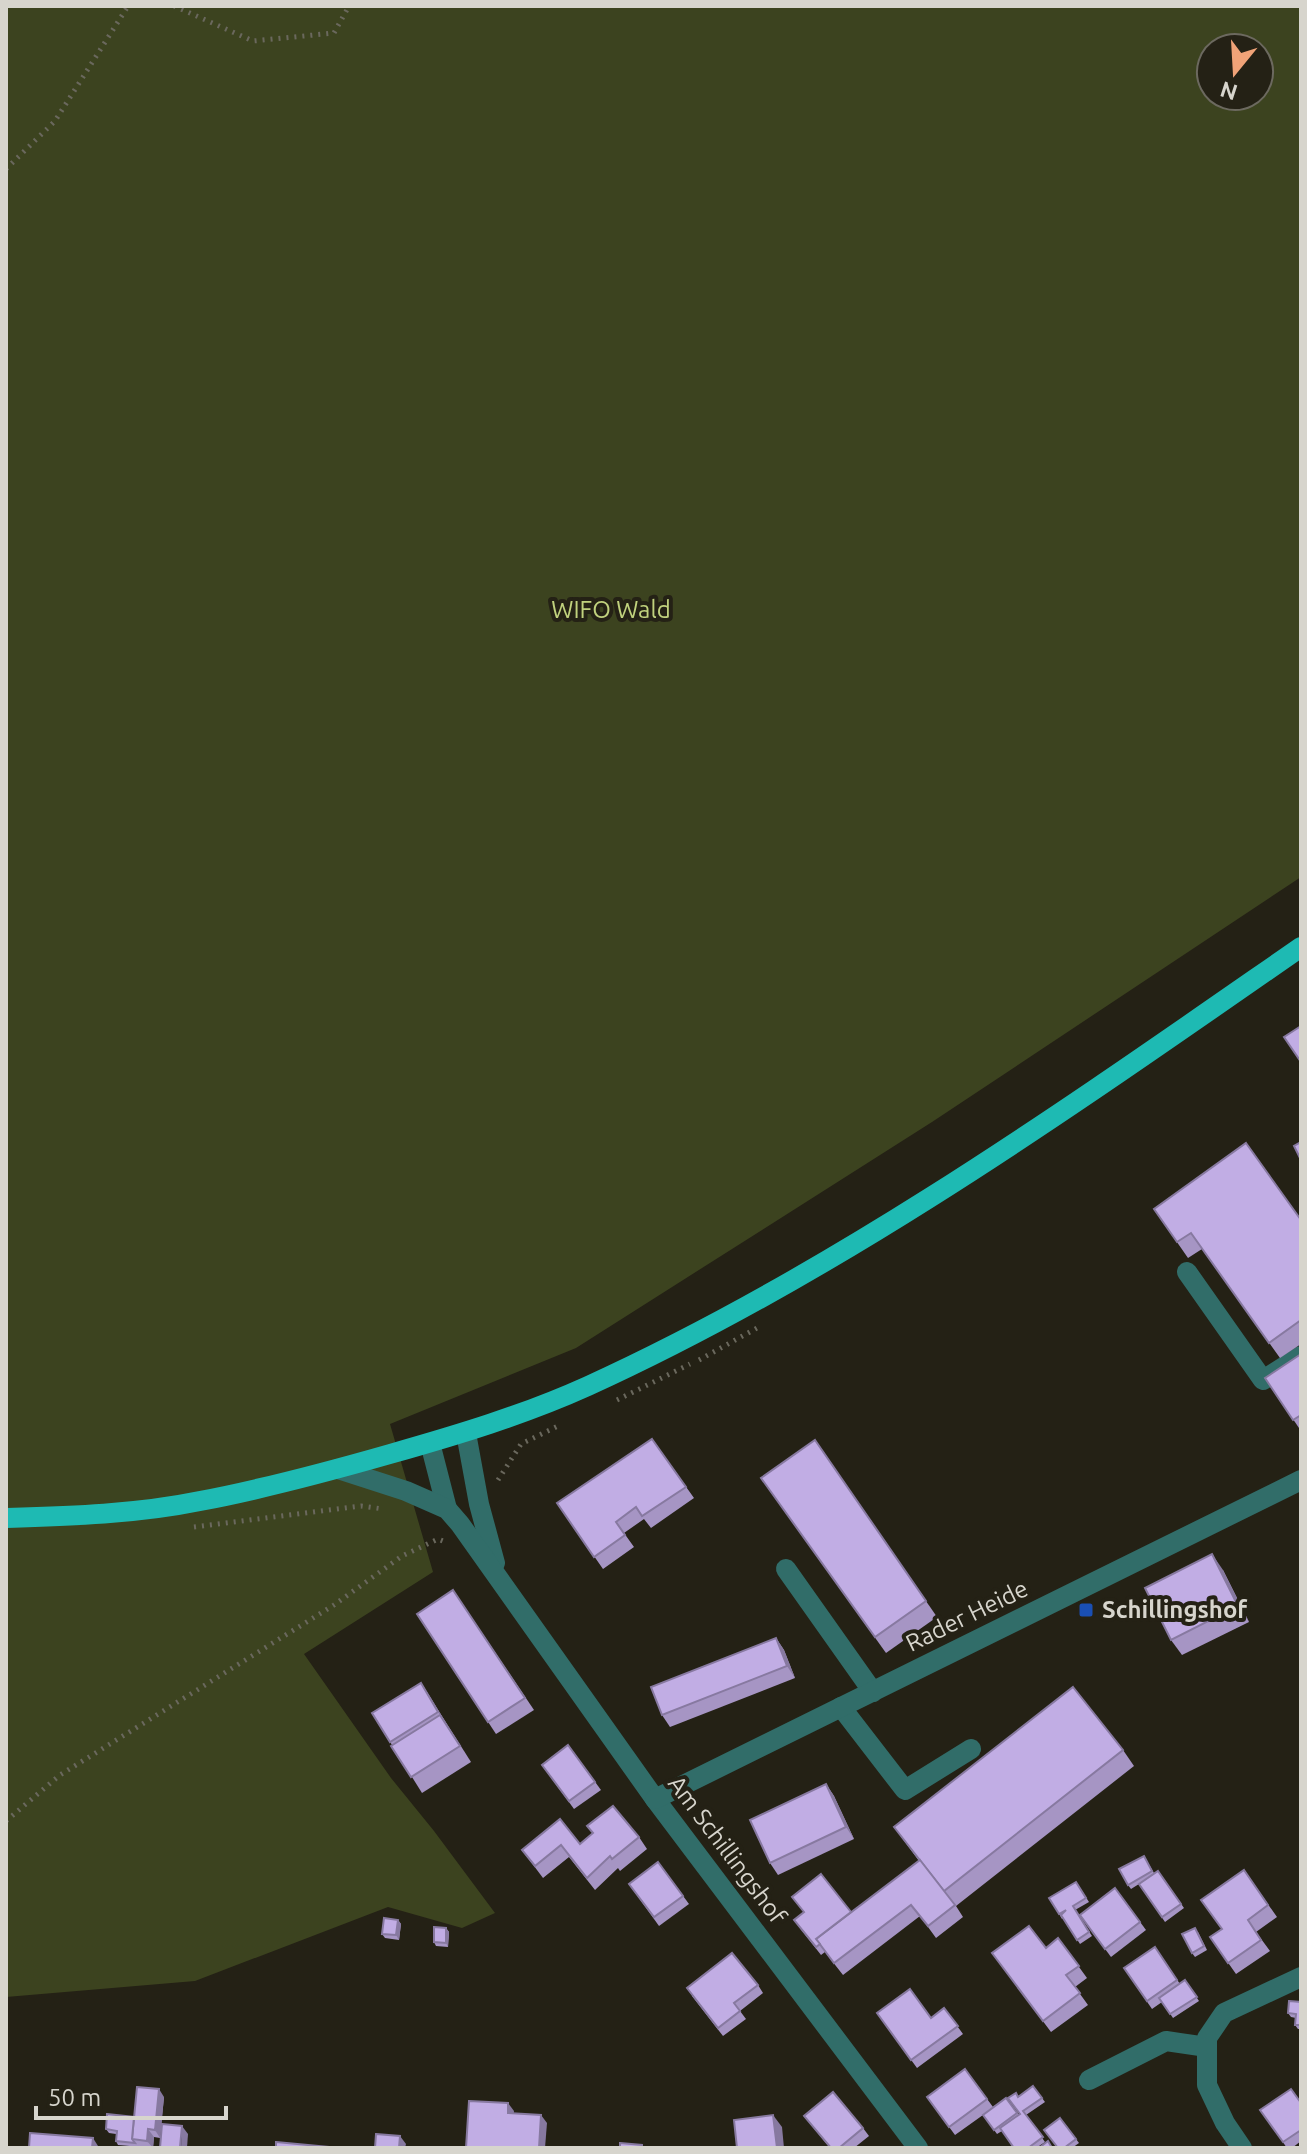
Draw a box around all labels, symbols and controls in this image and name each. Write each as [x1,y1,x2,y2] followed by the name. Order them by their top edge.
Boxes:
[1195,32,1275,112] north arrow
[1217,77,1240,106] text: N
[551,596,671,623] park label: WIFO Wald
[901,1574,1032,1657] street label: Rader Heide
[1102,1596,1248,1623] place label: Schillingshof
[1077,1601,1095,1619] marker: Schillingshof
[663,1770,792,1930] street label: Am Schillingshof
[36,2070,226,2120] scale bar
[48,2084,101,2111] text: 50 m

